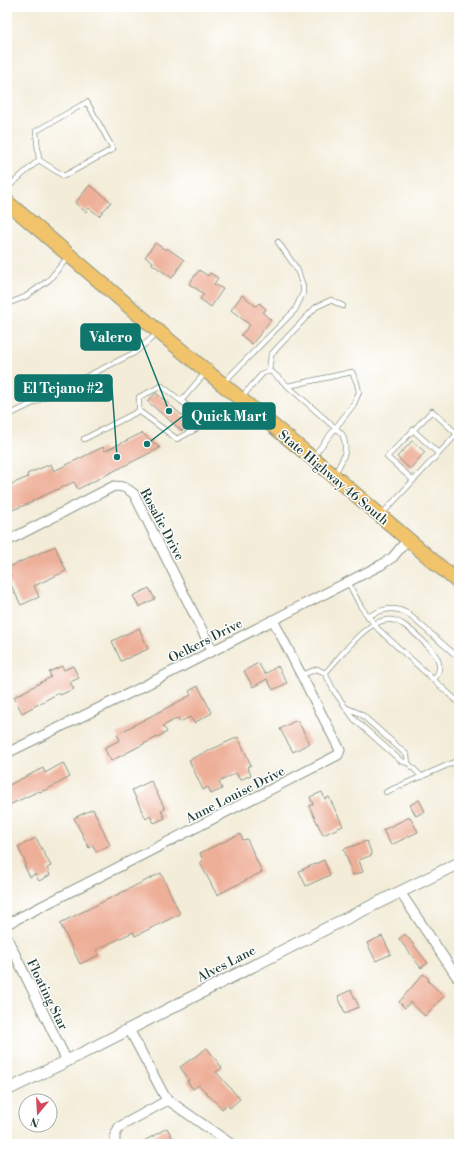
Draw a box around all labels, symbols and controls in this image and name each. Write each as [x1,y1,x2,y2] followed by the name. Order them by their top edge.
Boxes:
[81,324,140,350] callout: Valero
[88,329,133,347] text: Valero
[15,375,112,401] callout: El Tejano #2
[23,380,103,398] text: El Tejano #2
[183,403,275,429] callout: Quick Mart
[191,408,268,426] text: Quick Mart
[275,427,392,529] street label: State Highway 46 South
[137,486,188,563] street label: Rosalie Drive
[166,615,246,666] street label: Oelkers Drive
[182,763,288,827] street label: Anne Louise Drive
[194,942,259,986] street label: Alves Lane
[23,956,71,1033] street label: Floating Star
[18,1093,58,1133] north arrow
[29,1113,42,1130] text: N

